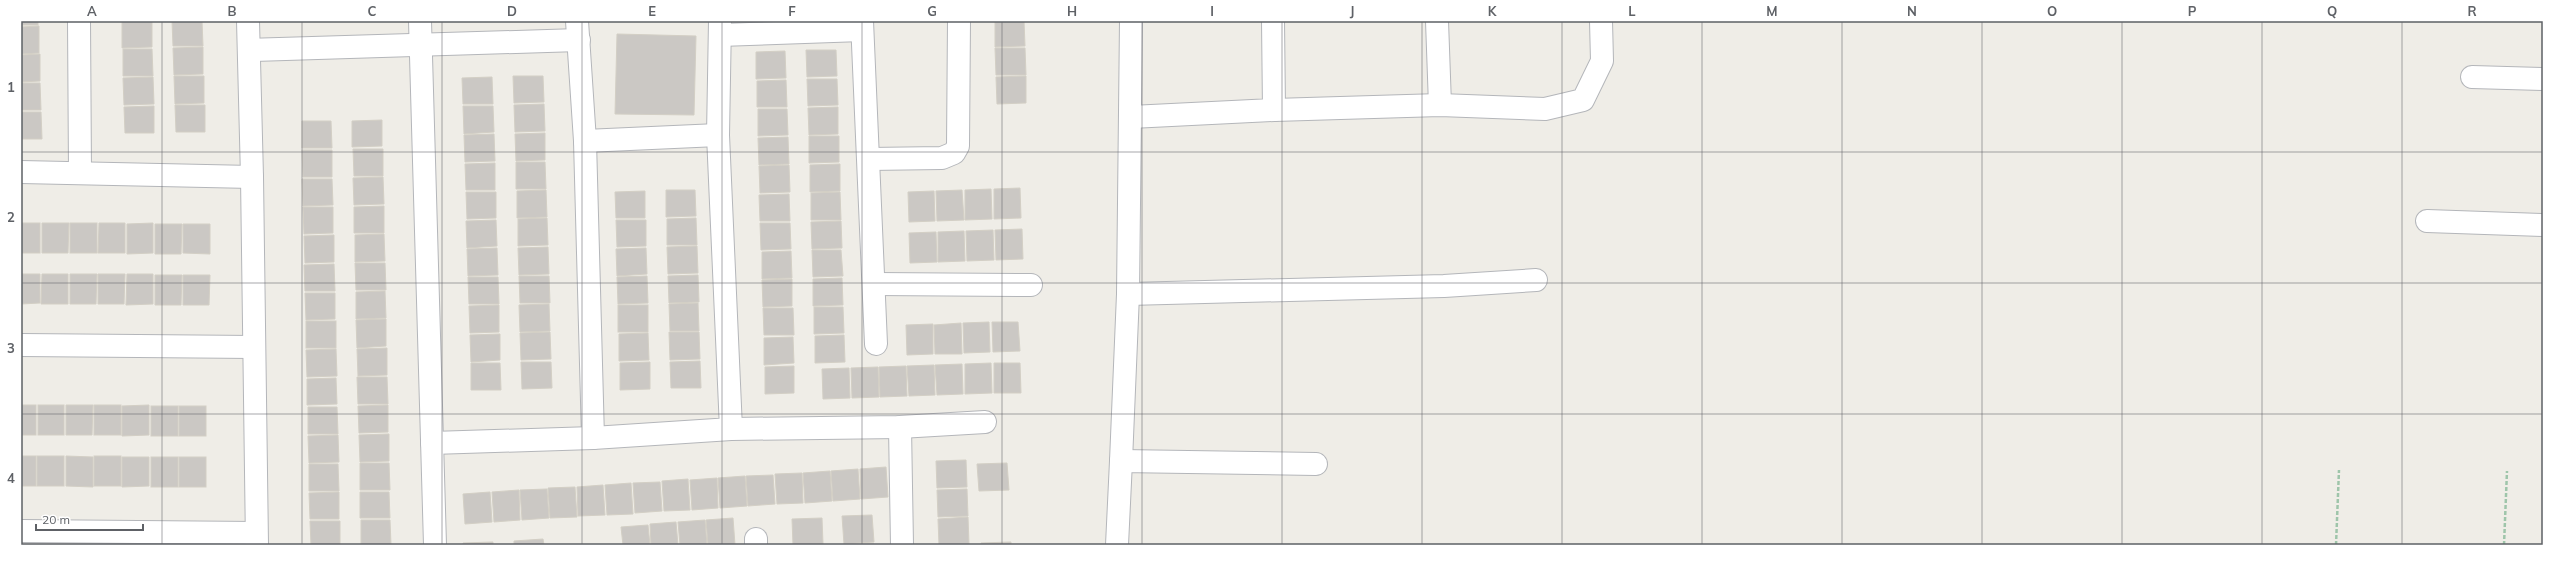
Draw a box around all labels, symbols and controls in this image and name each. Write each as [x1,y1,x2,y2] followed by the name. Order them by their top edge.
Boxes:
[87,3,97,19] text: A
[228,3,237,19] text: B
[368,3,377,19] text: C
[507,3,517,19] text: D
[648,3,656,19] text: E
[788,3,796,19] text: F
[927,3,937,19] text: G
[1067,3,1077,19] text: H
[1210,3,1214,19] text: I
[1350,3,1354,19] text: J
[1488,3,1498,19] text: K
[1628,3,1636,19] text: L
[1766,3,1778,19] text: M
[1907,3,1917,19] text: N
[2047,3,2057,19] text: O
[2188,3,2197,19] text: P
[2327,3,2337,19] text: Q
[2467,3,2477,19] text: R
[7,79,15,95] text: 1
[7,209,15,225] text: 2
[7,340,15,356] text: 3
[7,470,15,486] text: 4
[36,506,143,532] scale bar
[42,512,70,527] text: 20 m

